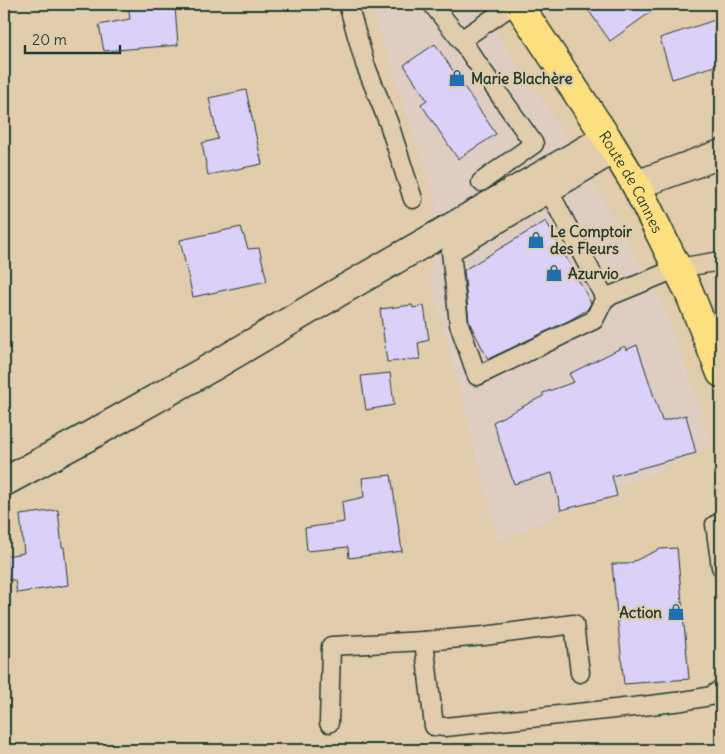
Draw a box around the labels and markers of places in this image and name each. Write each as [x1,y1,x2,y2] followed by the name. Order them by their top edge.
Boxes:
[447,68,467,88] shop icon: Marie Blachère
[471,69,573,88] place label: Marie Blachère
[550,222,633,258] place label: Le Comptoir des Fleurs
[526,230,546,250] shop icon: Le Comptoir des Fleurs
[544,263,564,283] shop icon: Azurvio
[568,264,619,283] place label: Azurvio
[666,602,686,622] shop icon: Action
[619,603,662,622] place label: Action

